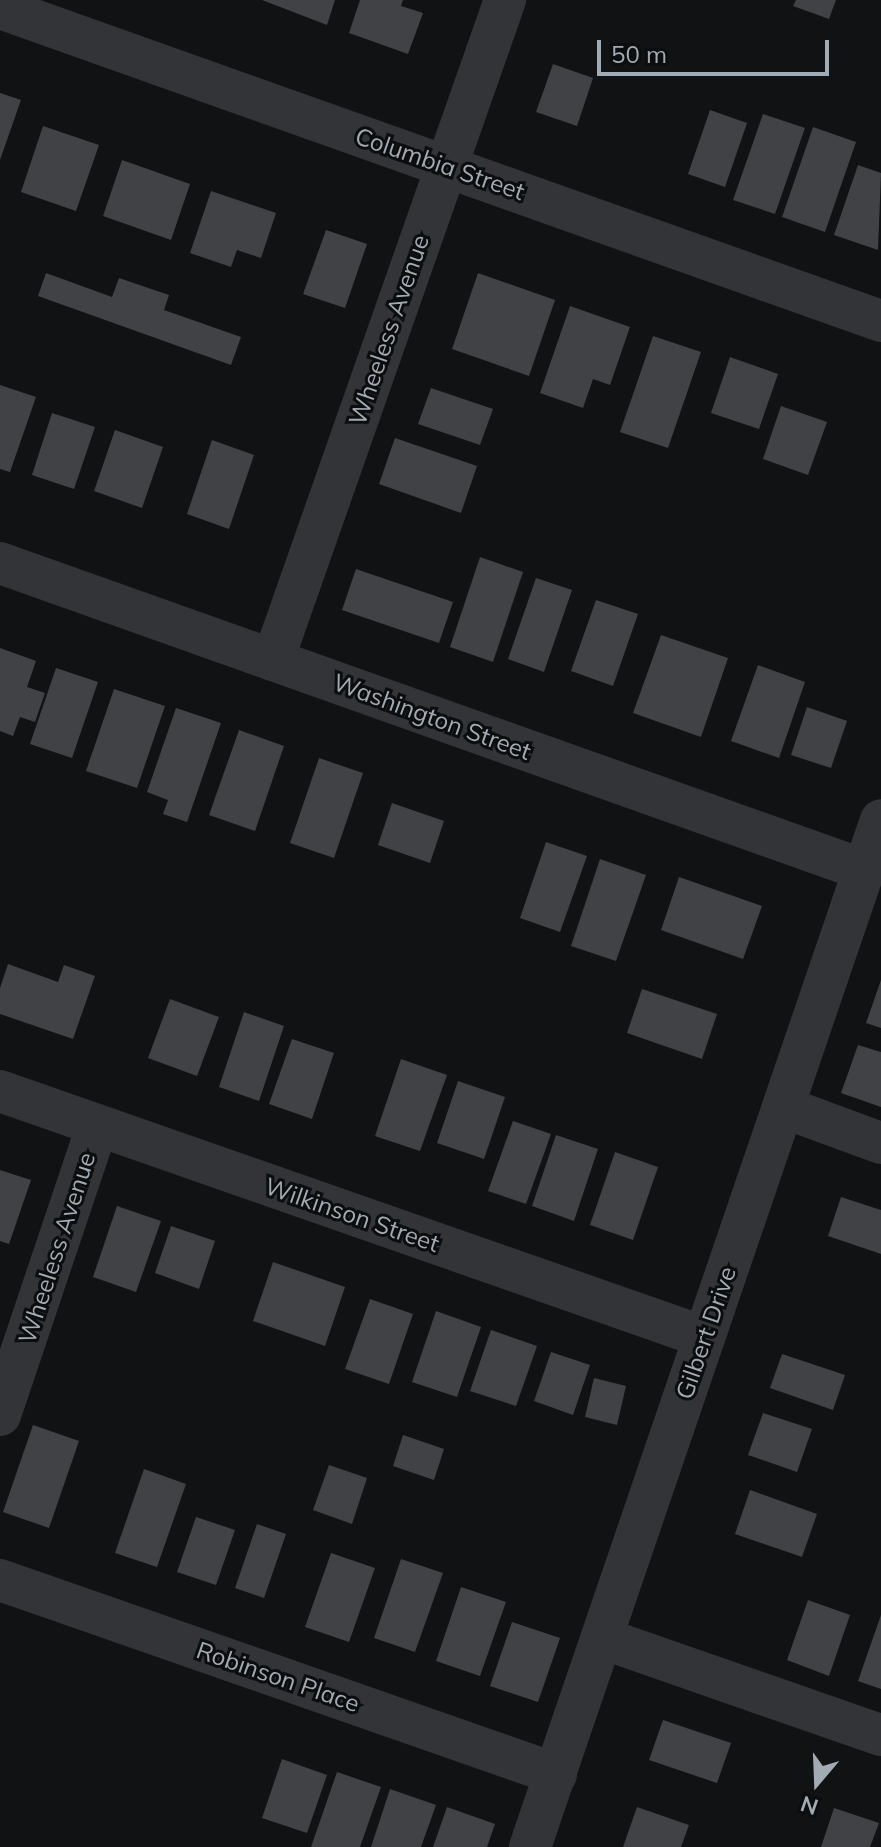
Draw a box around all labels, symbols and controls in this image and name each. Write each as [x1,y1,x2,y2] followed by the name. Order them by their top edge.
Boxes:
[601,24,833,74] scale bar
[611,39,667,69] text: 50 m
[352,122,528,206] street label: Columbia Street
[343,231,435,429] street label: Wheeless Avenue
[329,668,535,766] street label: Washington Street
[13,1149,101,1347] street label: Wheeless Avenue
[261,1172,443,1258] street label: Wilkinson Street
[670,1263,742,1403] street label: Gilbert Drive
[193,1636,363,1718] street label: Robinson Place
[777,1743,857,1823] north arrow
[797,1790,822,1822] text: N

